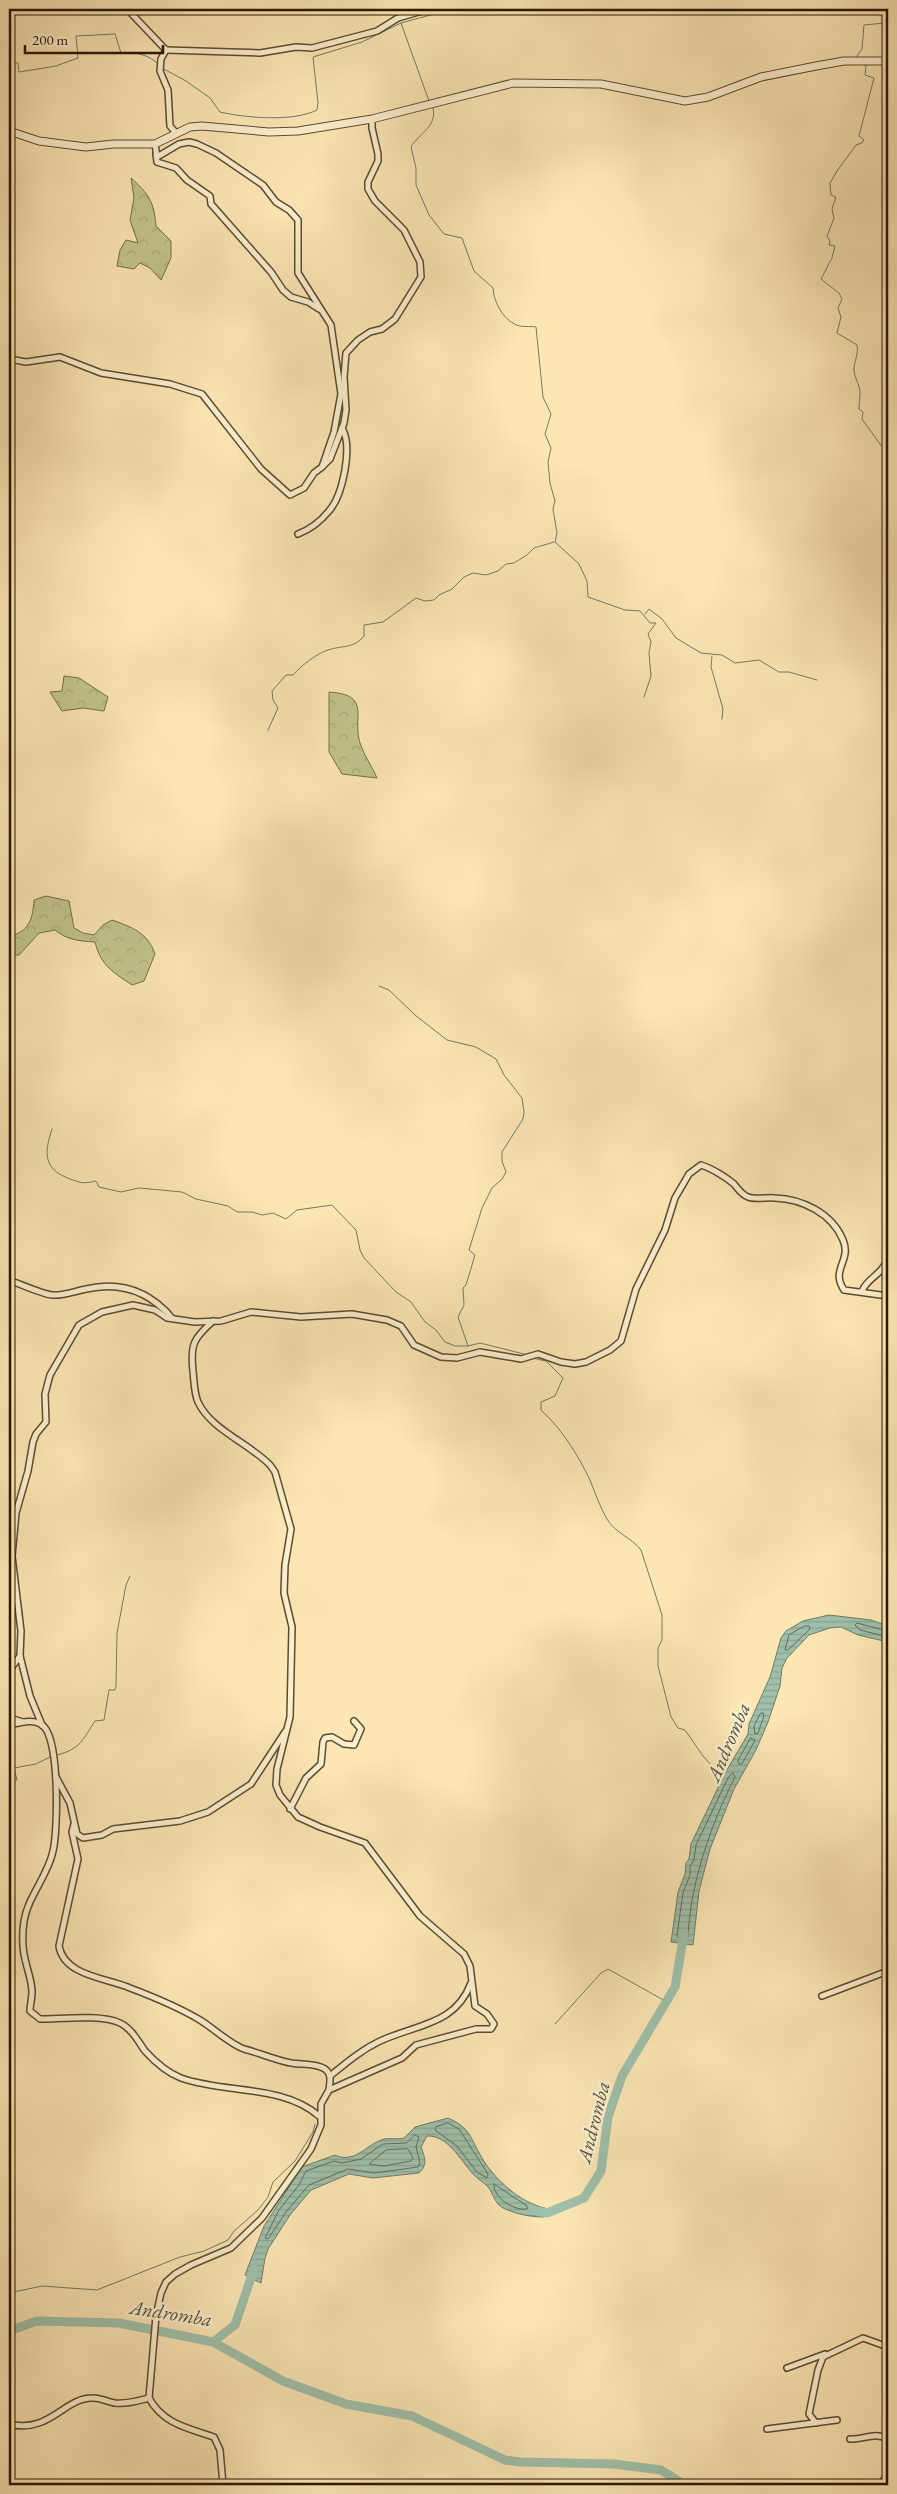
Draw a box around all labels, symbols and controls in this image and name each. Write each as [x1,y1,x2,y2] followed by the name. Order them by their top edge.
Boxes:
[25,22,162,54] scale bar
[32,30,69,49] text: 200 m
[699,1699,756,1787] water label: Andromba
[570,2079,616,2167] water label: Andromba
[126,2293,214,2332] water label: Andromba

